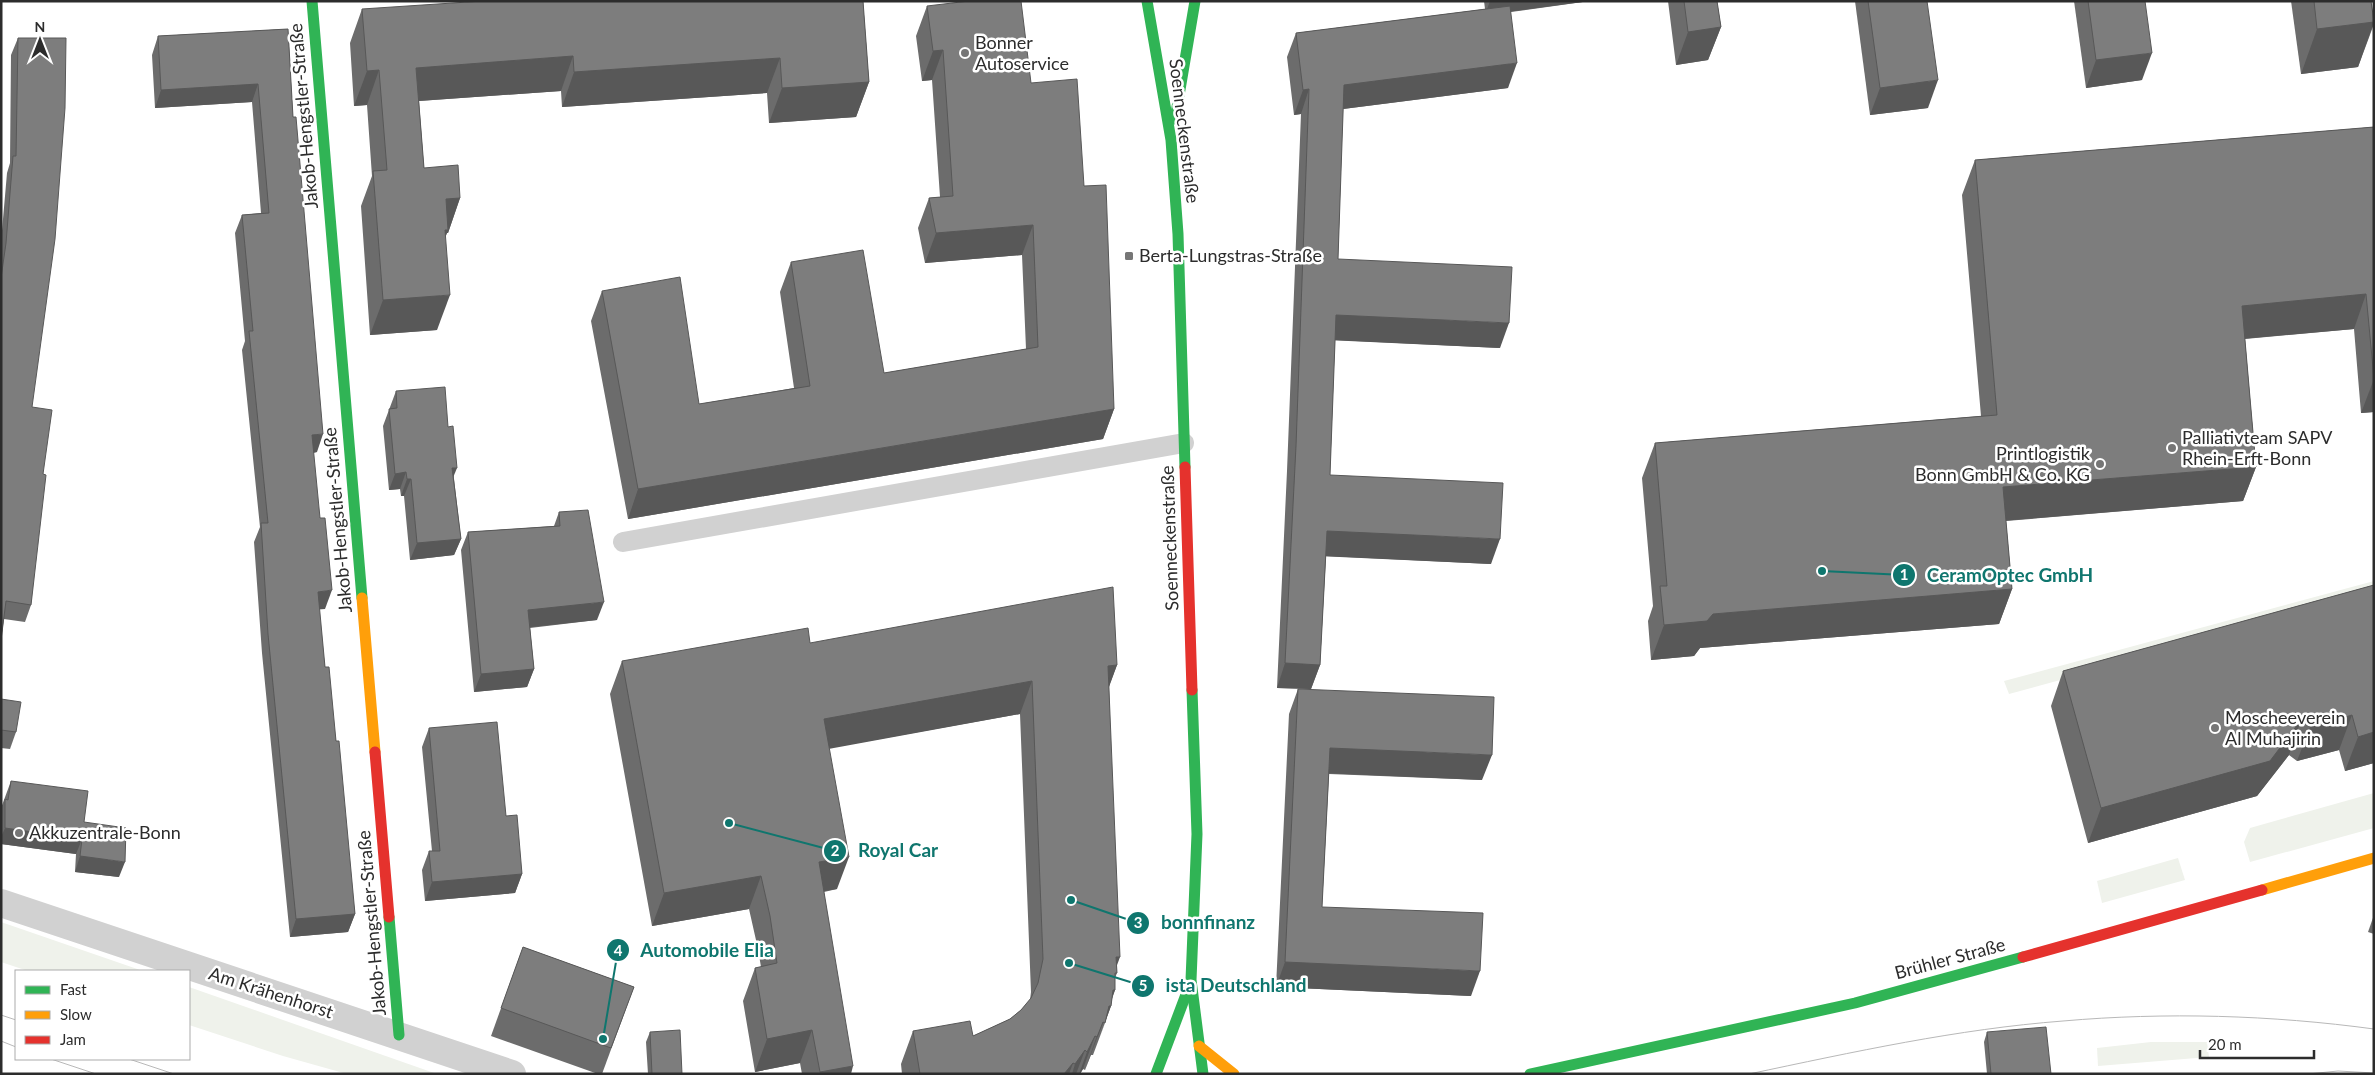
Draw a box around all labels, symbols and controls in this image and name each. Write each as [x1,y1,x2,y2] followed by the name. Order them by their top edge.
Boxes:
[15,15,65,65] north arrow
[35,18,45,35] text: N
[284,22,322,210] street label: Jakob-Hengstler-Straße
[975,31,1069,74] place label: Bonner Autoservice
[959,47,971,59] marker: Bonner Autoservice
[1165,57,1205,204] street label: Soenneckenstraße
[1139,244,1322,266] place label: Berta-Lungstras-Straße
[1123,250,1135,262] marker: Berta-Lungstras-Straße
[318,426,356,614] street label: Jakob-Hengstler-Straße
[2182,426,2333,469] place label: Palliativteam SAPV Rhein-Erft-Bonn
[1915,442,2091,485] place label: Printlogistik Bonn GmbH & Co. KG
[2166,442,2178,454] marker: Palliativteam SAPV Rhein-Erft-Bonn
[2094,458,2106,470] marker: Printlogistik Bonn GmbH & Co. KG
[1155,465,1183,611] street label: Soenneckenstraße
[1892,558,2103,592] callout: CeramOptec GmbH
[1927,563,2093,586] text: CeramOptec GmbH
[1900,565,1908,583] text: 1
[2225,706,2345,749] place label: Moscheeverein Al Muhajirin
[2209,722,2221,734] marker: Moscheeverein Al Muhajirin
[29,821,181,843] place label: Akkuzentrale-Bonn
[13,827,25,839] marker: Akkuzentrale-Bonn
[352,829,390,1017] street label: Jakob-Hengstler-Straße
[823,834,948,868] callout: Royal Car
[858,838,939,861] text: Royal Car
[831,841,840,859] text: 2
[1126,906,1265,940] callout: bonnfinanz
[1161,910,1255,933] text: bonnfinanz
[1134,913,1142,931] text: 3
[605,933,784,967] callout: Automobile Elia
[1892,933,2008,983] street label: Brühler Straße
[639,938,774,961] text: Automobile Elia
[614,941,623,959] text: 4
[206,962,337,1023] street label: Am Krähenhorst
[1130,969,1316,1003] callout: ista Deutschland
[15,970,190,1060] legend
[1166,973,1306,996] text: ista Deutschland
[1139,976,1147,994] text: 5
[60,980,87,998] text: Fast
[60,1005,92,1023] text: Slow
[2200,1028,2314,1060] scale bar
[60,1030,86,1048] text: Jam
[2208,1035,2242,1053] text: 20 m

